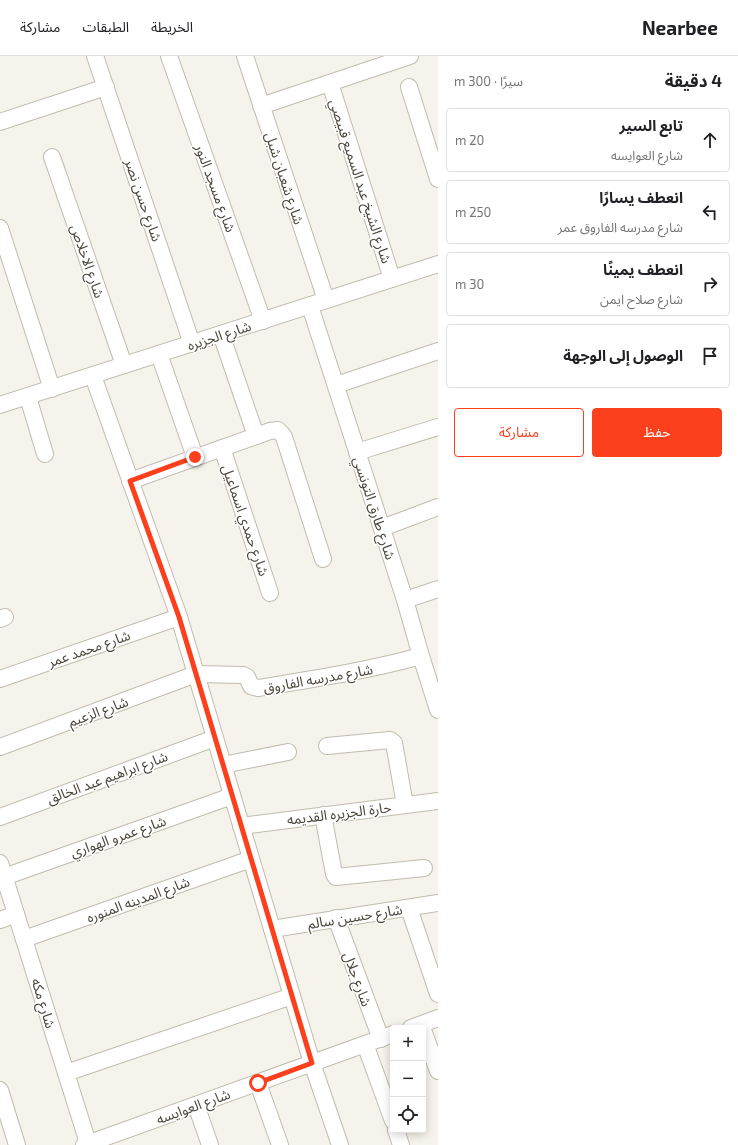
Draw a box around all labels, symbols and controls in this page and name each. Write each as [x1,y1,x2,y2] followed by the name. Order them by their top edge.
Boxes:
[642,16,718,39] text: Nearbee
[20,18,60,35] text: مشاركة
[82,18,129,35] text: الطبقات
[151,18,193,35] text: الخريطة
[665,70,722,90] text: 4 دقيقة
[454,73,523,89] text: سيرًا · 300 m
[323,97,396,266] street label: شارع الشيخ عبد السميع قبيصي
[620,116,683,134] text: تابع السير
[699,129,721,151] icon: ahead
[259,130,308,227] street label: شارع شعبان شبل
[455,132,484,148] text: 20 m
[189,141,240,235] street label: شارع مسجد النور
[611,147,683,163] text: شارع العوايسه
[119,155,166,245] street label: شارع حسن نصر
[599,188,683,206] text: انعطف يسارًا
[699,201,721,223] icon: left
[455,204,491,220] text: 250 m
[558,219,683,235] text: شارع مدرسه الفاروق عمر
[65,222,109,301] street label: شارع الاخلاص
[603,260,683,278] text: انعطف يمينًا
[699,273,721,295] icon: right
[455,276,484,292] text: 30 m
[600,291,683,307] text: شارع صلاح ايمن
[185,317,254,356] street label: شارع الجزيره
[699,345,721,367] icon: arrive
[563,346,683,364] text: الوصول إلى الوجهة
[454,408,584,457] button: مشاركة
[592,408,722,457] button: حفظ
[186,448,204,466] route end
[347,454,400,563] street label: شارع طارق التونسي
[216,462,273,579] street label: شارع حمدي اسماعيل
[45,626,133,673] street label: شارع محمد عمر
[262,660,375,699] street label: شارع مدرسه الفاروق
[66,692,131,733] street label: شارع الزعيم
[44,747,171,810] street label: شارع ابراهيم عبد الخالق
[286,798,392,829] street label: حارة الجزيره القديمه
[68,812,169,863] street label: شارع عمرو الهواري
[84,872,193,928] street label: شارع المدينه المنوره
[306,900,404,935] street label: شارع حسين سالم
[337,949,376,1010] street label: شارع جلال
[25,976,60,1031] street label: شارع مكه
[390,1025,426,1133] map controls
[390,1025,426,1061] button: +
[390,1061,426,1097] button: −
[249,1074,267,1092] route start
[154,1085,233,1130] street label: شارع العوايسه
[390,1097,426,1133] button: locate

